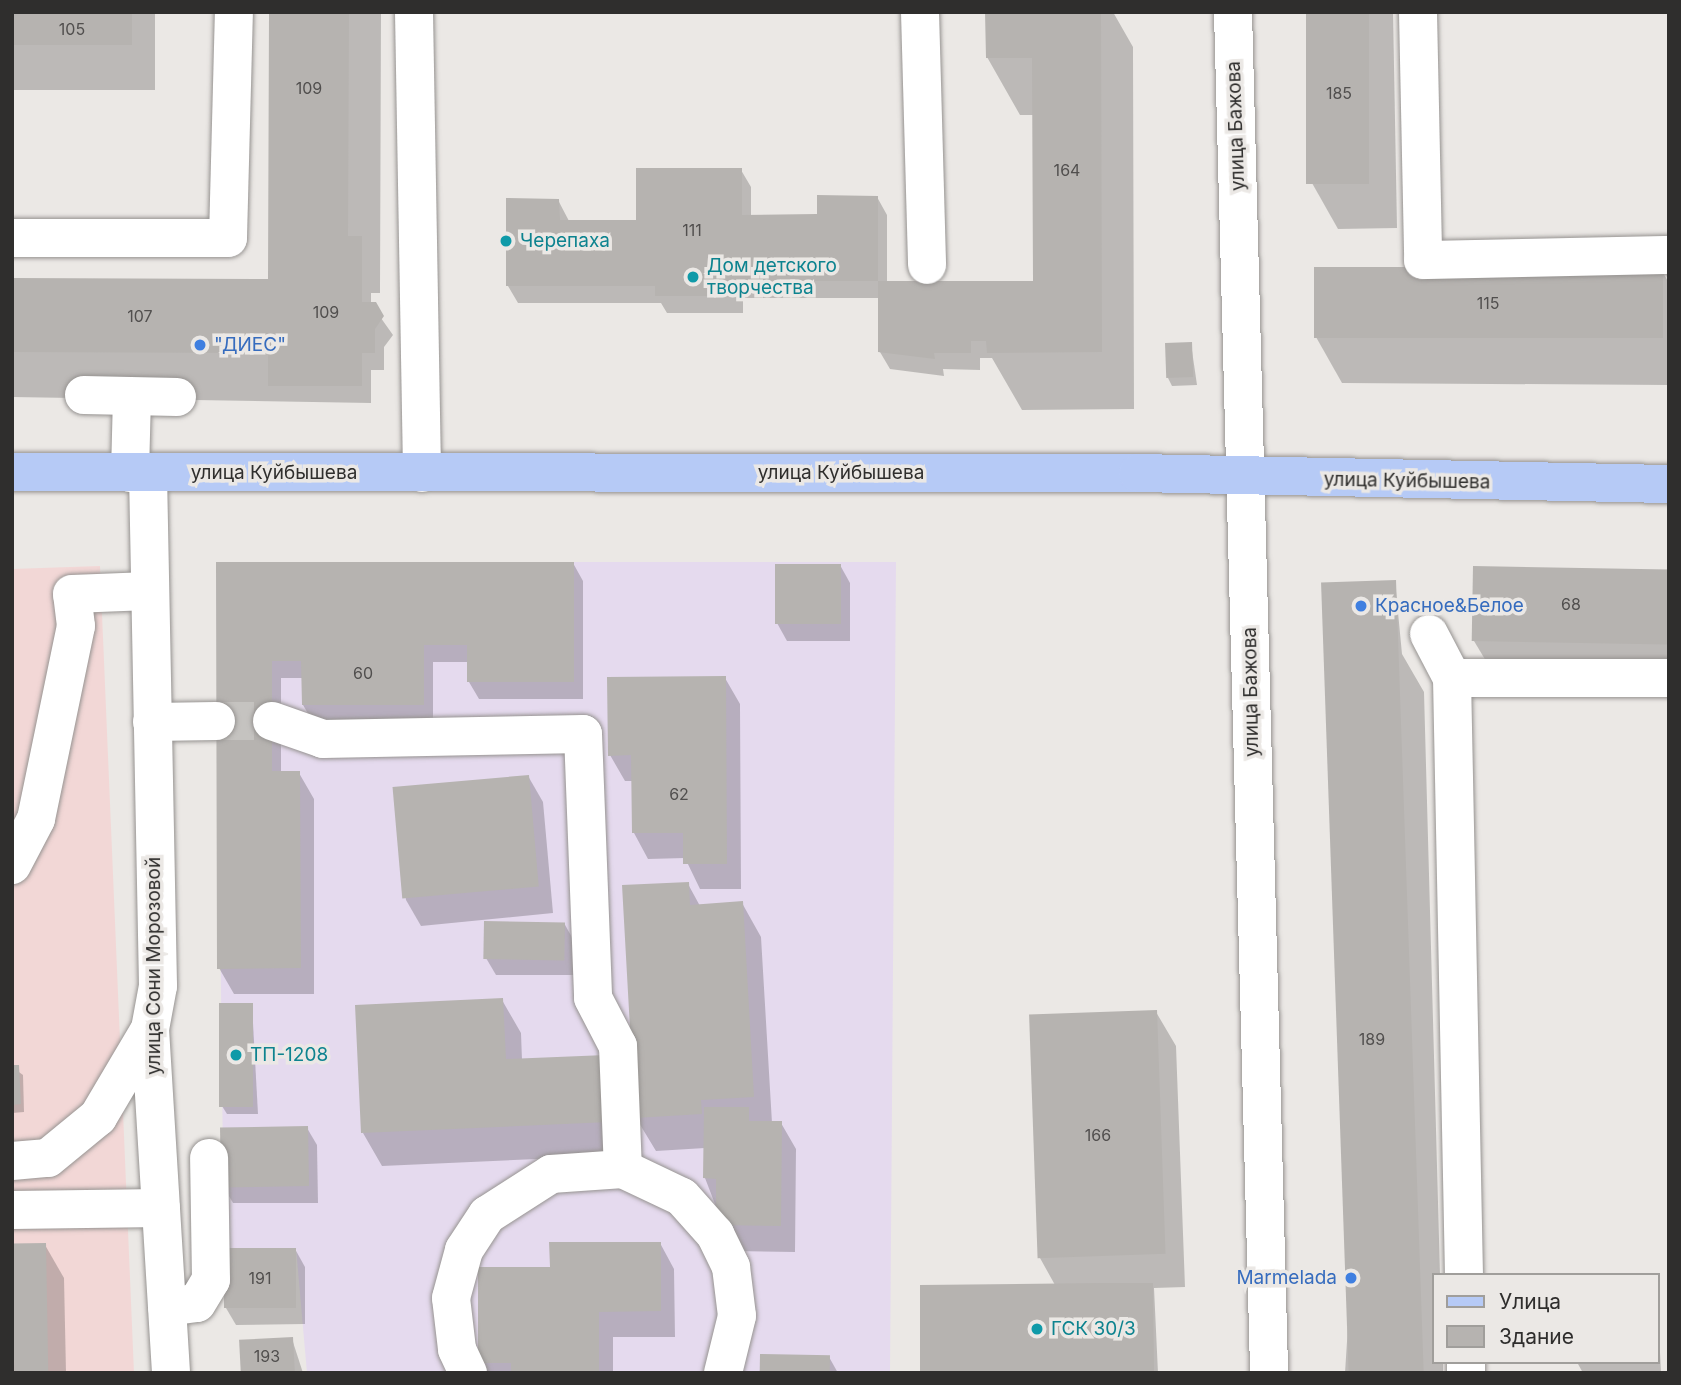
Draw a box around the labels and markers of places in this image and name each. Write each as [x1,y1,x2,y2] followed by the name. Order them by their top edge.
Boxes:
[520,230,610,252] place label: Черепаха
[498,233,514,249] marker: Черепаха
[707,255,837,299] place label: Дом детского творчества
[685,269,701,285] marker: Дом детского творчества
[214,334,286,356] place label: "ДИЕС"
[192,337,208,353] marker: "ДИЕС"
[1375,595,1524,617] place label: Красное&Белое
[1353,598,1369,614] marker: Красное&Белое
[250,1044,328,1066] place label: ТП-1208
[228,1047,244,1063] marker: ТП-1208
[1236,1267,1337,1289] place label: Marmelada
[1343,1270,1359,1286] marker: Marmelada
[1051,1318,1136,1340] place label: ГСК 30/3
[1029,1321,1045,1337] marker: ГСК 30/3

